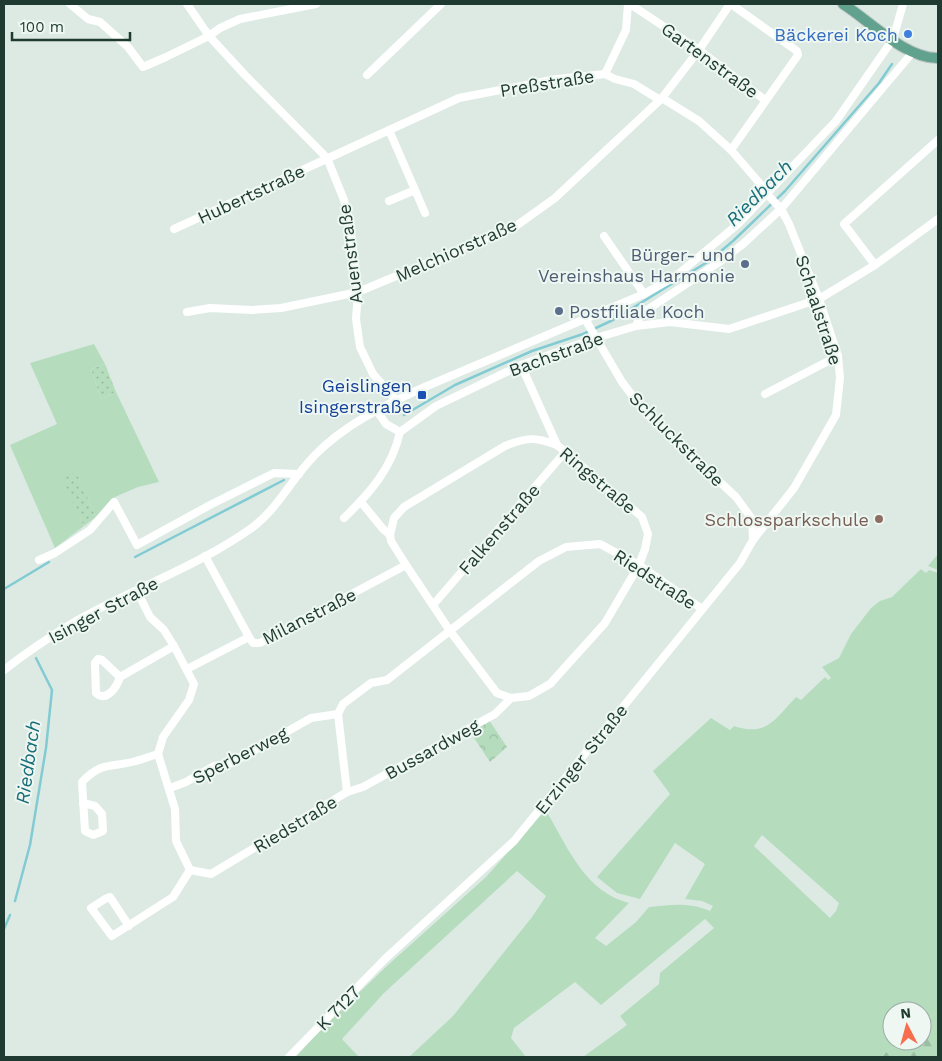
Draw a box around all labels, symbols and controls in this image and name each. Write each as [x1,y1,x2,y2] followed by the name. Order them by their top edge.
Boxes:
[12,10,130,42] scale bar
[20,18,64,36] text: 100 m
[657,18,763,102] street label: Gartenstraße
[774,24,898,45] place label: Bäckerei Koch
[902,28,914,40] marker: Bäckerei Koch
[498,65,596,101] street label: Preßstraße
[721,155,797,231] water label: Riedbach
[194,160,308,228] street label: Hubertstraße
[333,203,367,305] street label: Auenstraße
[392,214,520,286] street label: Melchiorstraße
[538,244,735,286] place label: Bürger- und Vereinshaus Harmonie
[791,252,847,368] street label: Schaalstraße
[739,258,751,270] marker: Bürger- und Vereinshaus Harmonie
[569,301,705,322] place label: Postfiliale Koch
[553,305,565,317] marker: Postfiliale Koch
[506,327,606,381] street label: Bachstraße
[299,375,412,417] place label: Geislingen Isingerstraße
[625,387,729,491] street label: Schluckstraße
[416,389,428,401] marker: Geislingen Isingerstraße
[556,442,640,518] street label: Ringstraße
[454,479,544,579] street label: Falkenstraße
[704,509,869,530] place label: Schlossparkschule
[873,513,885,525] marker: Schlossparkschule
[610,545,700,613] street label: Riedstraße
[44,572,162,648] street label: Isinger Straße
[258,583,360,649] street label: Milanstraße
[530,700,632,818] street label: Erzinger Straße
[381,714,483,784] street label: Bussardweg
[11,719,45,805] water label: Riedbach
[189,722,292,788] street label: Sperberweg
[249,791,341,857] street label: Riedstraße
[312,981,364,1035] street label: K 7127
[882,1001,932,1051] north arrow
[900,1005,912,1022] text: N

